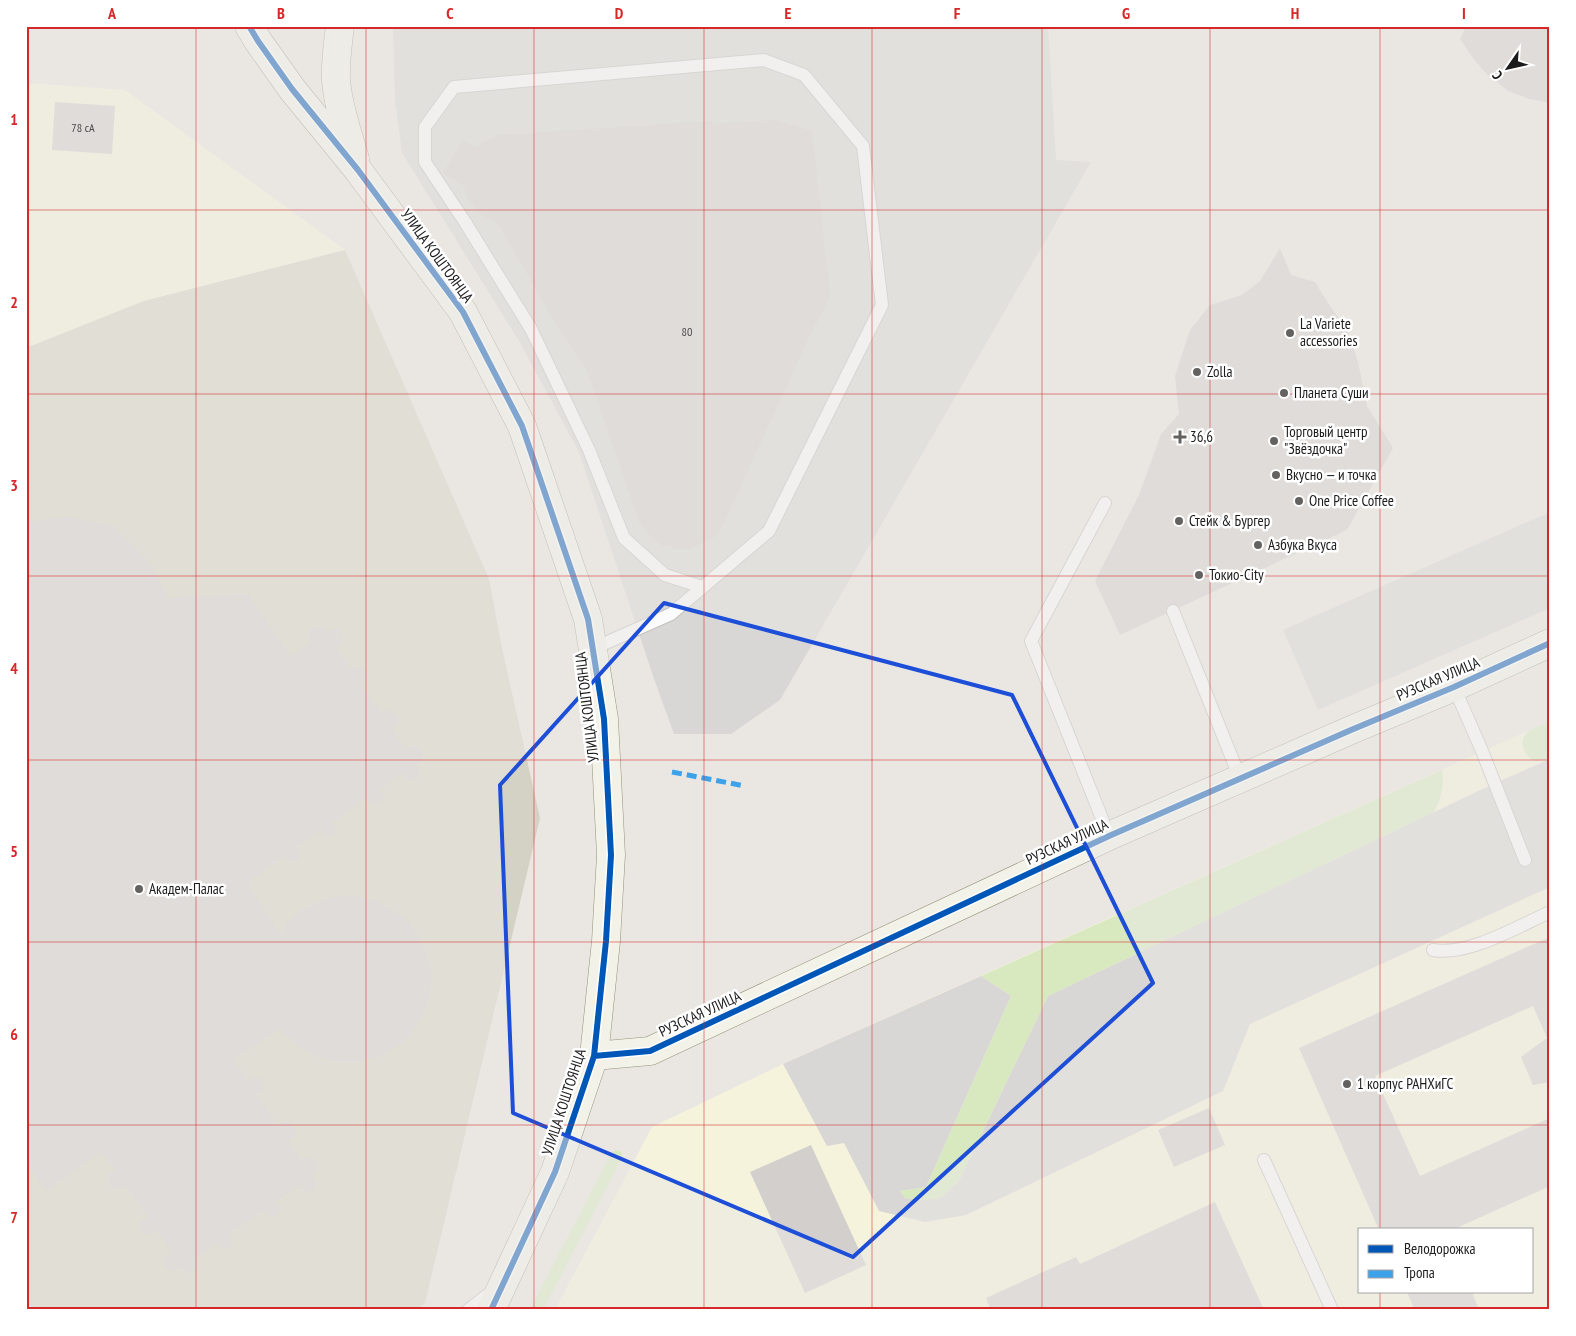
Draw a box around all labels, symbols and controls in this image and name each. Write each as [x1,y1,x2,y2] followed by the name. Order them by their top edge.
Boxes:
[107,3,117,23] text: A
[277,3,285,23] text: B
[446,3,454,23] text: C
[615,3,624,23] text: D
[785,3,792,23] text: E
[954,3,961,23] text: F
[1122,3,1130,23] text: G
[1291,3,1299,23] text: H
[1462,3,1466,23] text: I
[1484,42,1534,92] north arrow
[1488,67,1506,83] text: С
[10,109,18,129] text: 1
[71,120,95,135] house number: 78 сА
[397,205,478,307] street label: УЛИЦА КОШТОЯНЦА
[10,292,18,312] text: 2
[1300,314,1358,350] place label: La Variete accessories
[682,324,692,339] house number: 80
[1284,327,1296,339] marker: La Variete accessories
[1207,362,1232,381] place label: Zolla
[1191,366,1203,378] marker: Zolla
[1294,383,1369,402] place label: Планета Суши
[1278,387,1290,399] marker: Планета Суши
[1284,422,1367,458] place label: Торговый центр "Звёздочка"
[1190,427,1213,446] place label: 36,6
[1174,431,1186,443] marker: 36,6
[1268,435,1280,447] marker: Торговый центр "Звёздочка"
[1286,465,1377,484] place label: Вкусно — и точка
[1270,469,1282,481] marker: Вкусно — и точка
[10,475,18,495] text: 3
[1309,491,1394,510] place label: One Price Coffee
[1293,495,1305,507] marker: One Price Coffee
[1189,511,1270,530] place label: Стейк & Бургер
[1173,515,1185,527] marker: Стейк & Бургер
[1268,535,1337,554] place label: Азбука Вкуса
[1252,539,1264,551] marker: Азбука Вкуса
[1209,565,1264,584] place label: Токио-City
[1193,569,1205,581] marker: Токио-City
[570,650,603,763] street label: УЛИЦА КОШТОЯНЦА
[1393,652,1483,705] street label: РУЗСКАЯ УЛИЦА
[10,658,18,678] text: 4
[1023,814,1112,869] street label: РУЗСКАЯ УЛИЦА
[10,841,18,861] text: 5
[149,879,225,898] place label: Академ-Палас
[133,883,145,895] marker: Академ-Палас
[656,986,745,1041] street label: РУЗСКАЯ УЛИЦА
[10,1024,18,1044] text: 6
[537,1045,590,1158] street label: УЛИЦА КОШТОЯНЦА
[1357,1074,1453,1093] place label: 1 корпус РАНХиГС
[1341,1078,1353,1090] marker: 1 корпус РАНХиГС
[10,1207,18,1227] text: 7
[1358,1228,1534,1294] legend
[1404,1239,1475,1258] text: Велодорожка
[1404,1263,1435,1282] text: Тропа

